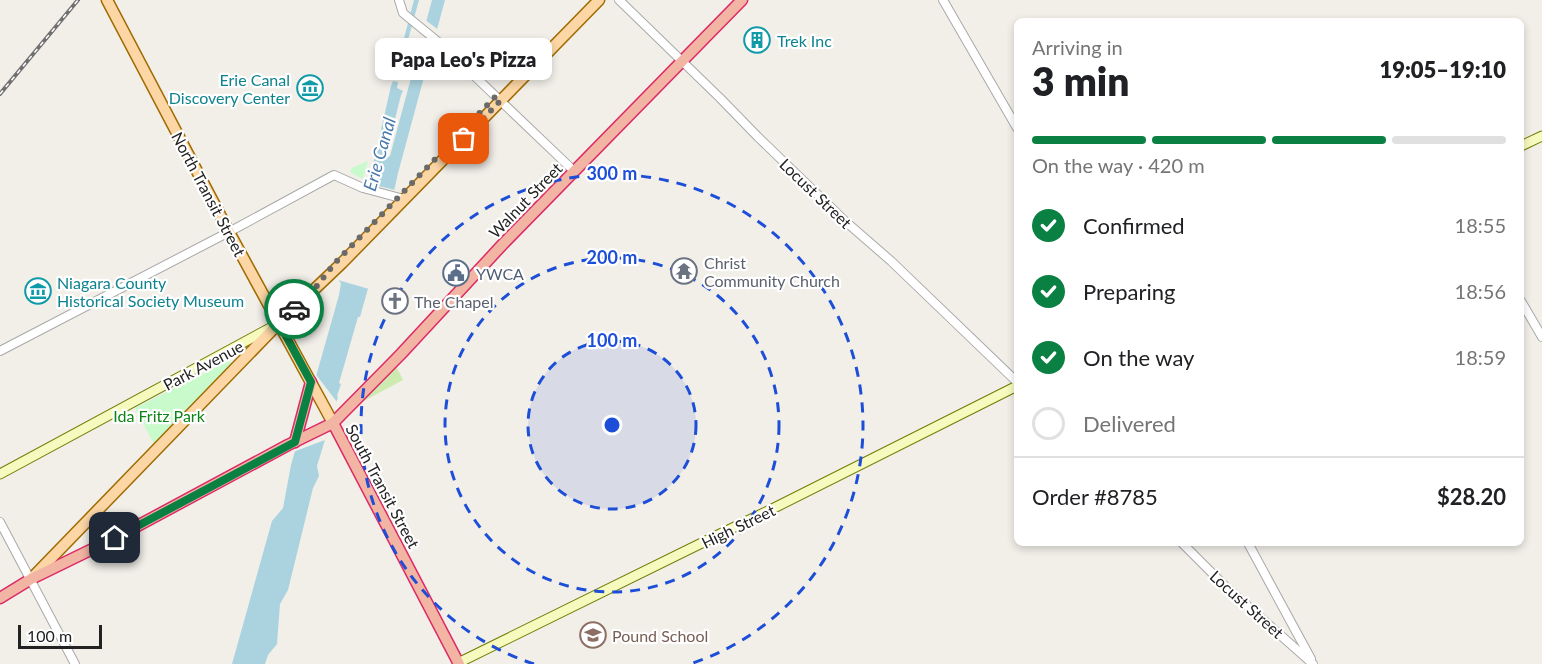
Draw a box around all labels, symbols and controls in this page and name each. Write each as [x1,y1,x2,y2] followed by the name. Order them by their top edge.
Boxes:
[742,25,772,55] building icon: Trek Inc
[777,31,832,50] place label: Trek Inc
[1032,35,1123,59] text: Arriving in
[376,37,552,79] callout: Papa Leo's Pizza
[391,47,536,71] text: Papa Leo's Pizza
[1380,56,1506,83] text: 19:05–19:10
[1032,58,1129,104] text: 3 min
[169,70,290,107] place label: Erie Canal Discovery Center
[295,73,325,103] museum icon: Erie Canal Discovery Center
[438,113,489,164] pin
[358,115,400,193] water label: Erie Canal
[447,122,480,155] icon: bag
[168,129,250,260] street label: North Transit Street
[1032,153,1205,177] text: On the way · 420 m
[776,154,856,232] street label: Locust Street
[484,158,566,242] street label: Walnut Street
[587,162,637,184] text: 300 m
[1032,209,1065,242] icon: check
[1083,212,1185,239] text: Confirmed
[1455,213,1506,237] text: 18:55
[587,246,637,268] text: 200 m
[704,253,840,290] place label: Christ Community Church
[669,256,699,286] temple icon: Christ Community Church
[441,258,471,288] public building icon: YWCA
[476,264,524,283] place label: YWCA
[57,273,244,310] place label: Niagara County Historical Society Museum
[1032,275,1065,308] icon: check
[23,276,53,306] museum icon: Niagara County Historical Society Museum
[1083,278,1175,305] text: Preparing
[264,279,324,339] courier
[1455,279,1506,303] text: 18:56
[380,286,410,316] church icon: The Chapel
[414,292,494,311] place label: The Chapel
[278,293,311,326] icon: car
[587,329,637,351] text: 100 m
[160,336,246,394] street label: Park Avenue
[1032,341,1065,374] icon: check
[1083,344,1194,371] text: On the way
[1455,345,1506,369] text: 18:59
[113,406,206,425] park label: Ida Fritz Park
[1083,410,1176,437] text: Delivered
[602,415,622,435] centre of rings
[342,421,424,552] street label: South Transit Street
[1032,483,1158,510] text: Order #8785
[1437,483,1506,510] text: $28.20
[698,500,778,552] street label: High Street
[89,512,140,563] pin
[98,521,131,554] icon: home
[1206,566,1288,642] street label: Locust Street
[578,620,608,650] school or university icon: Pound School
[18,622,102,650] scale bar
[27,626,72,645] text: 100 m
[612,626,708,645] place label: Pound School

